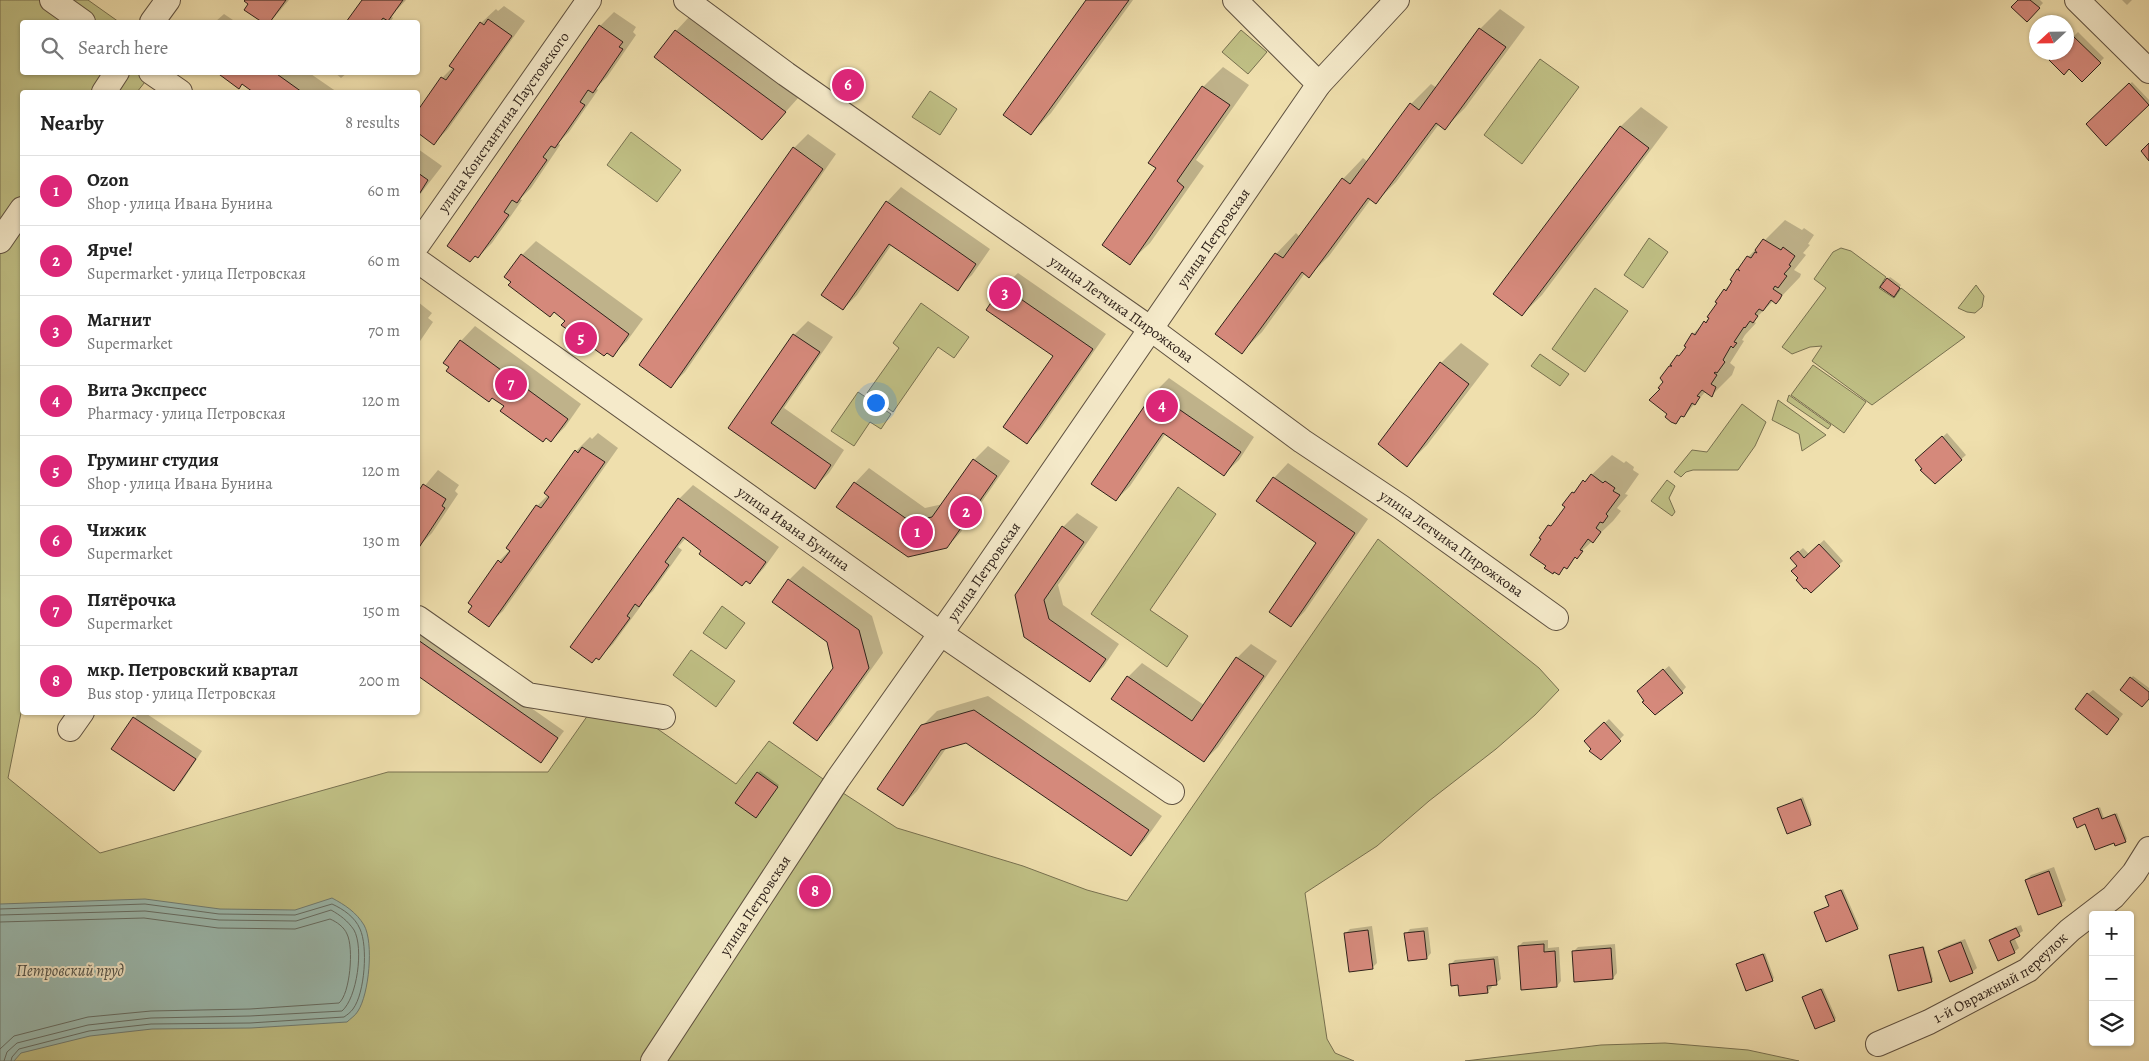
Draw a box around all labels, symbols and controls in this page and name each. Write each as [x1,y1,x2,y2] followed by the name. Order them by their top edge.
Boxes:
[2029,15,2074,60] north arrow
[20,20,420,75] search box
[433,28,574,217] street label: улица Константина Паустовского
[38,34,66,62] icon: search
[78,35,168,61] text: Search here
[832,66,864,104] pin: 6
[40,109,103,137] text: Nearby
[345,112,400,134] text: 8 results
[87,167,129,193] text: Ozon
[53,180,59,202] text: 1
[368,180,400,202] text: 60 m
[1172,184,1254,292] street label: улица Петровская
[87,193,273,215] text: Shop · улица Ивана Бунина
[87,237,133,263] text: Ярче!
[52,250,60,272] text: 2
[368,250,400,272] text: 60 m
[1044,250,1198,367] street label: улица Летчика Пирожкова
[87,263,306,285] text: Supermarket · улица Петровская
[989,274,1021,312] pin: 3
[87,307,151,333] text: Магнит
[565,319,597,357] pin: 5
[53,320,59,342] text: 3
[368,320,400,342] text: 70 m
[87,333,173,355] text: Supermarket
[495,365,527,403] pin: 7
[87,377,207,403] text: Вита Экспресс
[1146,387,1178,425] pin: 4
[52,390,60,412] text: 4
[362,390,400,412] text: 120 m
[863,390,889,416] your location
[87,403,286,425] text: Pharmacy · улица Петровская
[87,447,219,473] text: Груминг студия
[53,460,59,482] text: 5
[362,460,400,482] text: 120 m
[87,473,273,495] text: Shop · улица Ивана Бунина
[732,481,854,576] street label: улица Ивана Бунина
[1375,485,1528,602] street label: улица Летчика Пирожкова
[950,493,982,531] pin: 2
[901,513,933,551] pin: 1
[87,517,147,543] text: Чижик
[942,518,1025,626] street label: улица Петровская
[52,530,60,552] text: 6
[363,530,400,552] text: 130 m
[87,543,173,565] text: Supermarket
[87,587,176,613] text: Пятёрочка
[53,600,59,622] text: 7
[363,600,400,622] text: 150 m
[87,613,173,635] text: Supermarket
[87,657,298,683] text: мкр. Петровский квартал
[52,670,60,692] text: 8
[359,670,400,692] text: 200 m
[87,683,276,705] text: Bus stop · улица Петровская
[714,852,795,960] street label: улица Петровская
[799,872,831,910] pin: 8
[2089,911,2134,1046] map controls
[2089,911,2134,956] button: +
[1930,928,2072,1028] street label: 1-й Овражный переулок
[2089,956,2134,1001] button: −
[16,960,125,982] water label: Петровский пруд
[2089,1001,2134,1046] button: layers

